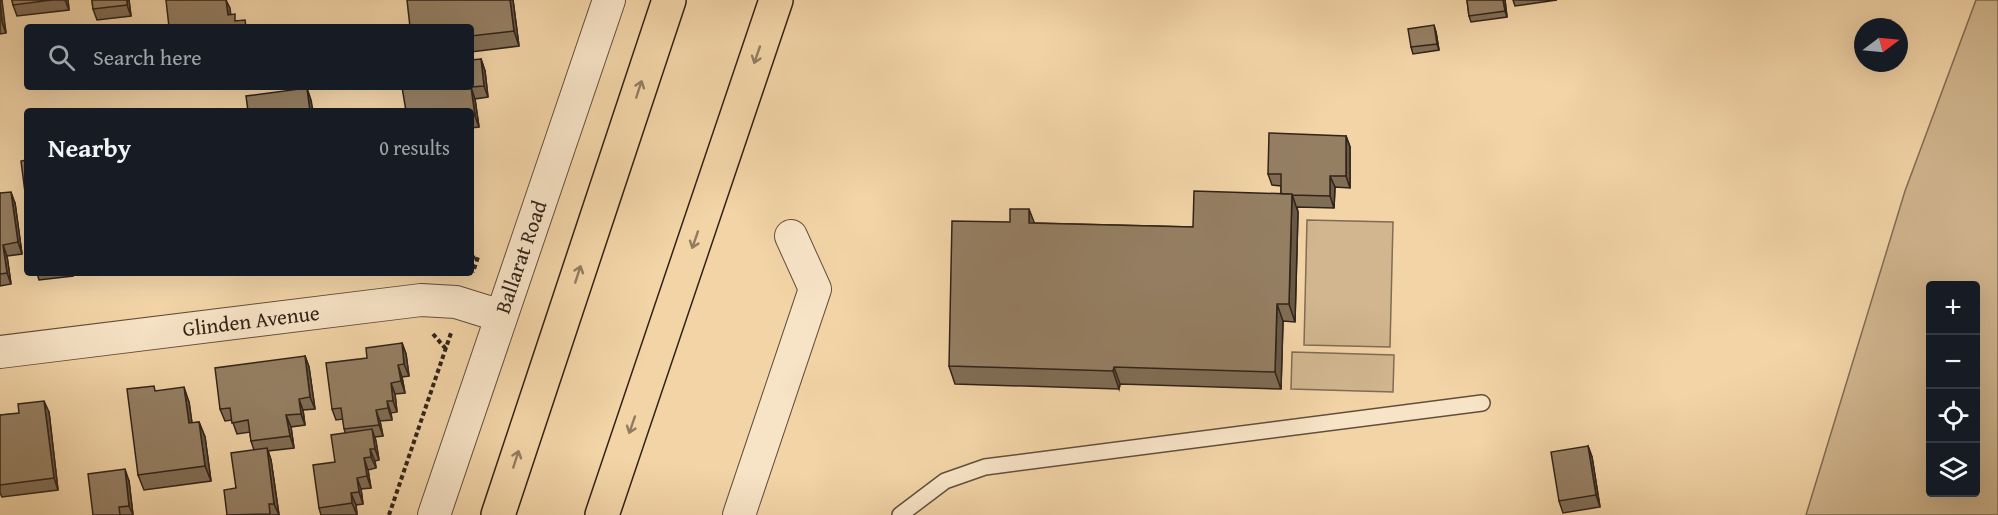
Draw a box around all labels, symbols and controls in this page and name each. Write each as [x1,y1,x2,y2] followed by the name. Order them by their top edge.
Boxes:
[1854,18,1908,72] north arrow
[24,24,474,90] search box
[45,41,78,74] icon: search
[93,41,202,73] text: Search here
[751,45,762,64] one-way arrow
[635,80,646,99] one-way arrow
[48,128,131,167] text: Nearby
[379,133,450,162] text: 0 results
[487,195,555,318] street label: Ballarat Road
[688,230,699,249] one-way arrow
[573,265,584,284] one-way arrow
[1926,281,1980,497] map controls
[1926,281,1980,335] button: +
[181,297,321,344] street label: Glinden Avenue
[1926,335,1980,389] button: −
[1926,389,1980,443] button: locate
[626,415,637,434] one-way arrow
[1926,443,1980,497] button: layers
[512,451,523,469] one-way arrow

